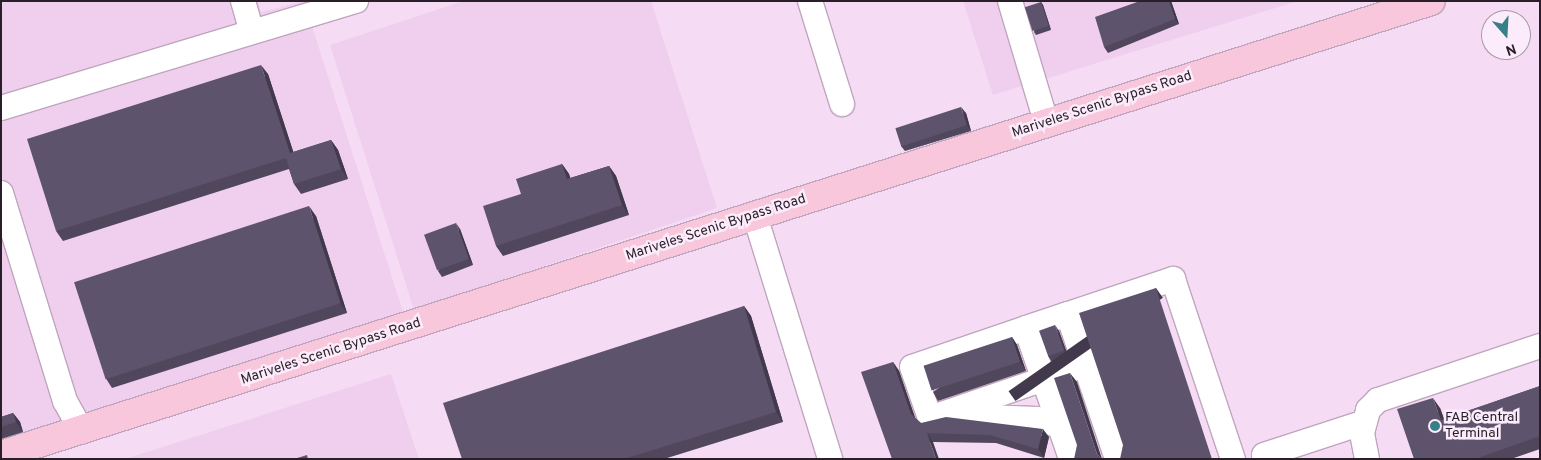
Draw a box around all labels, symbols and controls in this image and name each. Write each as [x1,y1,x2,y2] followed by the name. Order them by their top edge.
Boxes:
[1481,10,1531,60] north arrow
[1503,39,1518,58] text: N
[1010,68,1194,142] street label: Mariveles Scenic Bypass Road
[624,191,808,265] street label: Mariveles Scenic Bypass Road
[239,315,423,389] street label: Mariveles Scenic Bypass Road
[1445,410,1518,442] place label: FAB Central Terminal
[1429,420,1441,432] marker: FAB Central Terminal

